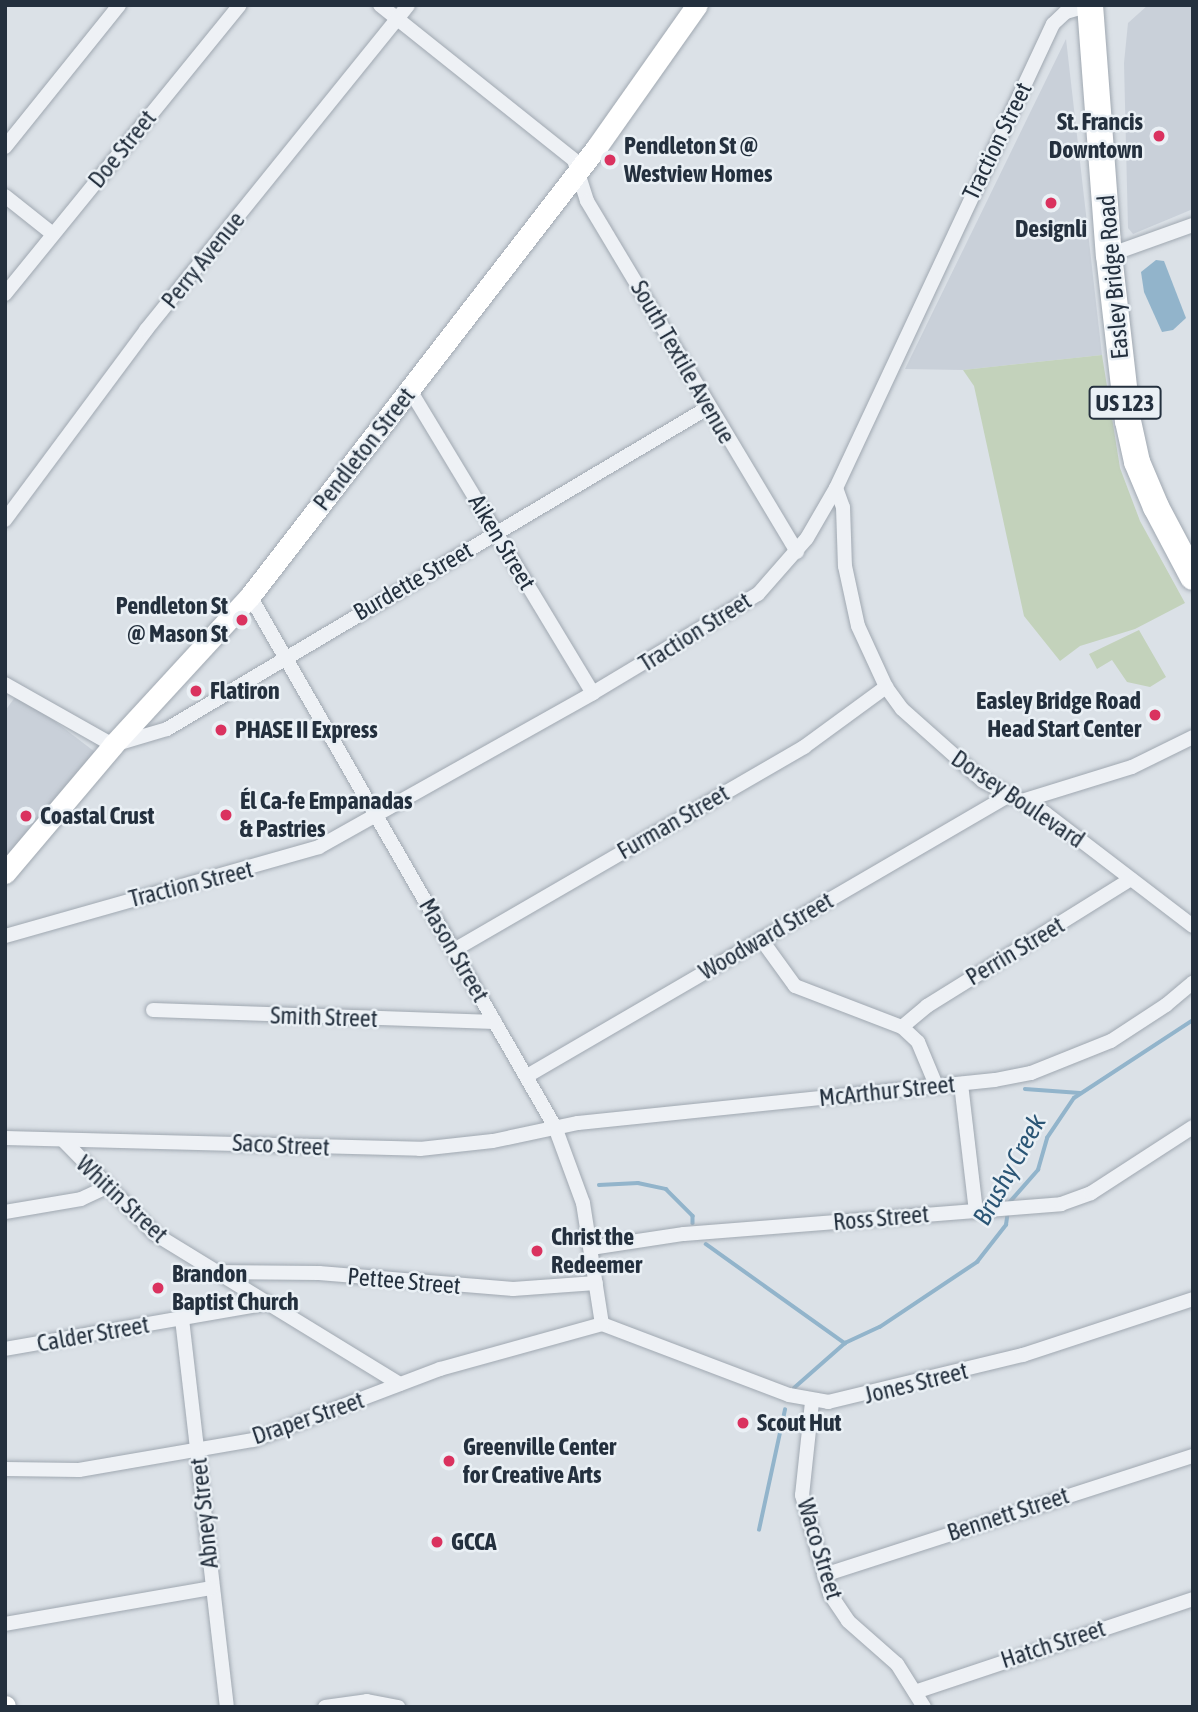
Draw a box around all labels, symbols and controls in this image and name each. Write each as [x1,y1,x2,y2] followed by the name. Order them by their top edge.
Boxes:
[956,78,1038,204] street label: Traction Street
[82,104,162,194] street label: Doe Street
[1049,108,1143,164] place label: St. Francis Downtown
[1149,126,1169,146] marker: St. Francis Downtown
[624,132,773,188] place label: Pendleton St @ Westview Homes
[602,152,618,168] marker: Pendleton St @ Westview Homes
[1091,194,1135,360] street label: Easley Bridge Road
[1043,195,1059,211] marker: Designli
[155,206,251,314] street label: Perry Avenue
[1015,215,1087,243] place label: Designli
[625,275,741,449] street label: South Textile Avenue
[307,382,421,516] street label: Pendleton Street
[1088,384,1162,422] road number: US 123
[462,489,542,595] street label: Aiken Street
[348,535,478,627] street label: Burdette Street
[634,586,756,678] street label: Traction Street
[116,592,228,648] place label: Pendleton St @ Mason St
[234,612,250,628] marker: Pendleton St @ Mason St
[210,677,280,705] place label: Flatiron
[188,683,204,699] marker: Flatiron
[976,687,1141,743] place label: Easley Bridge Road Head Start Center
[1147,707,1163,723] marker: Easley Bridge Road Head Start Center
[235,716,378,744] place label: PHASE II Express
[213,722,229,738] marker: PHASE II Express
[946,744,1090,854] street label: Dorsey Boulevard
[612,778,734,866] street label: Furman Street
[240,787,412,843] place label: Él Ca-fe Empanadas & Pastries
[40,802,154,830] place label: Coastal Crust
[218,807,234,823] marker: Él Ca-fe Empanadas & Pastries
[18,808,34,824] marker: Coastal Crust
[126,855,256,913] street label: Traction Street
[694,886,838,986] street label: Woodward Street
[413,893,495,1007] street label: Mason Street
[961,910,1069,992] street label: Perrin Street
[270,1001,378,1033] street label: Smith Street
[818,1070,956,1112] street label: McArthur Street
[967,1109,1053,1231] water label: Brushy Creek
[232,1128,330,1162] street label: Saco Street
[70,1149,174,1249] street label: Whitin Street
[832,1199,930,1237] street label: Ross Street
[551,1223,642,1279] place label: Christ the Redeemer
[529,1243,545,1259] marker: Christ the Redeemer
[172,1260,299,1316] place label: Brandon Baptist Church
[346,1262,462,1300] street label: Pettee Street
[150,1280,166,1296] marker: Brandon Baptist Church
[35,1310,151,1358] street label: Calder Street
[861,1356,971,1410] street label: Jones Street
[248,1385,368,1451] street label: Draper Street
[757,1409,841,1437] place label: Scout Hut
[735,1415,751,1431] marker: Scout Hut
[463,1433,616,1489] place label: Greenville Center for Creative Arts
[441,1453,457,1469] marker: Greenville Center for Creative Arts
[184,1456,224,1570] street label: Abney Street
[944,1481,1072,1547] street label: Bennett Street
[791,1495,849,1603] street label: Waco Street
[451,1528,497,1556] place label: GCCA
[429,1534,445,1550] marker: GCCA
[997,1614,1109,1674] street label: Hatch Street

